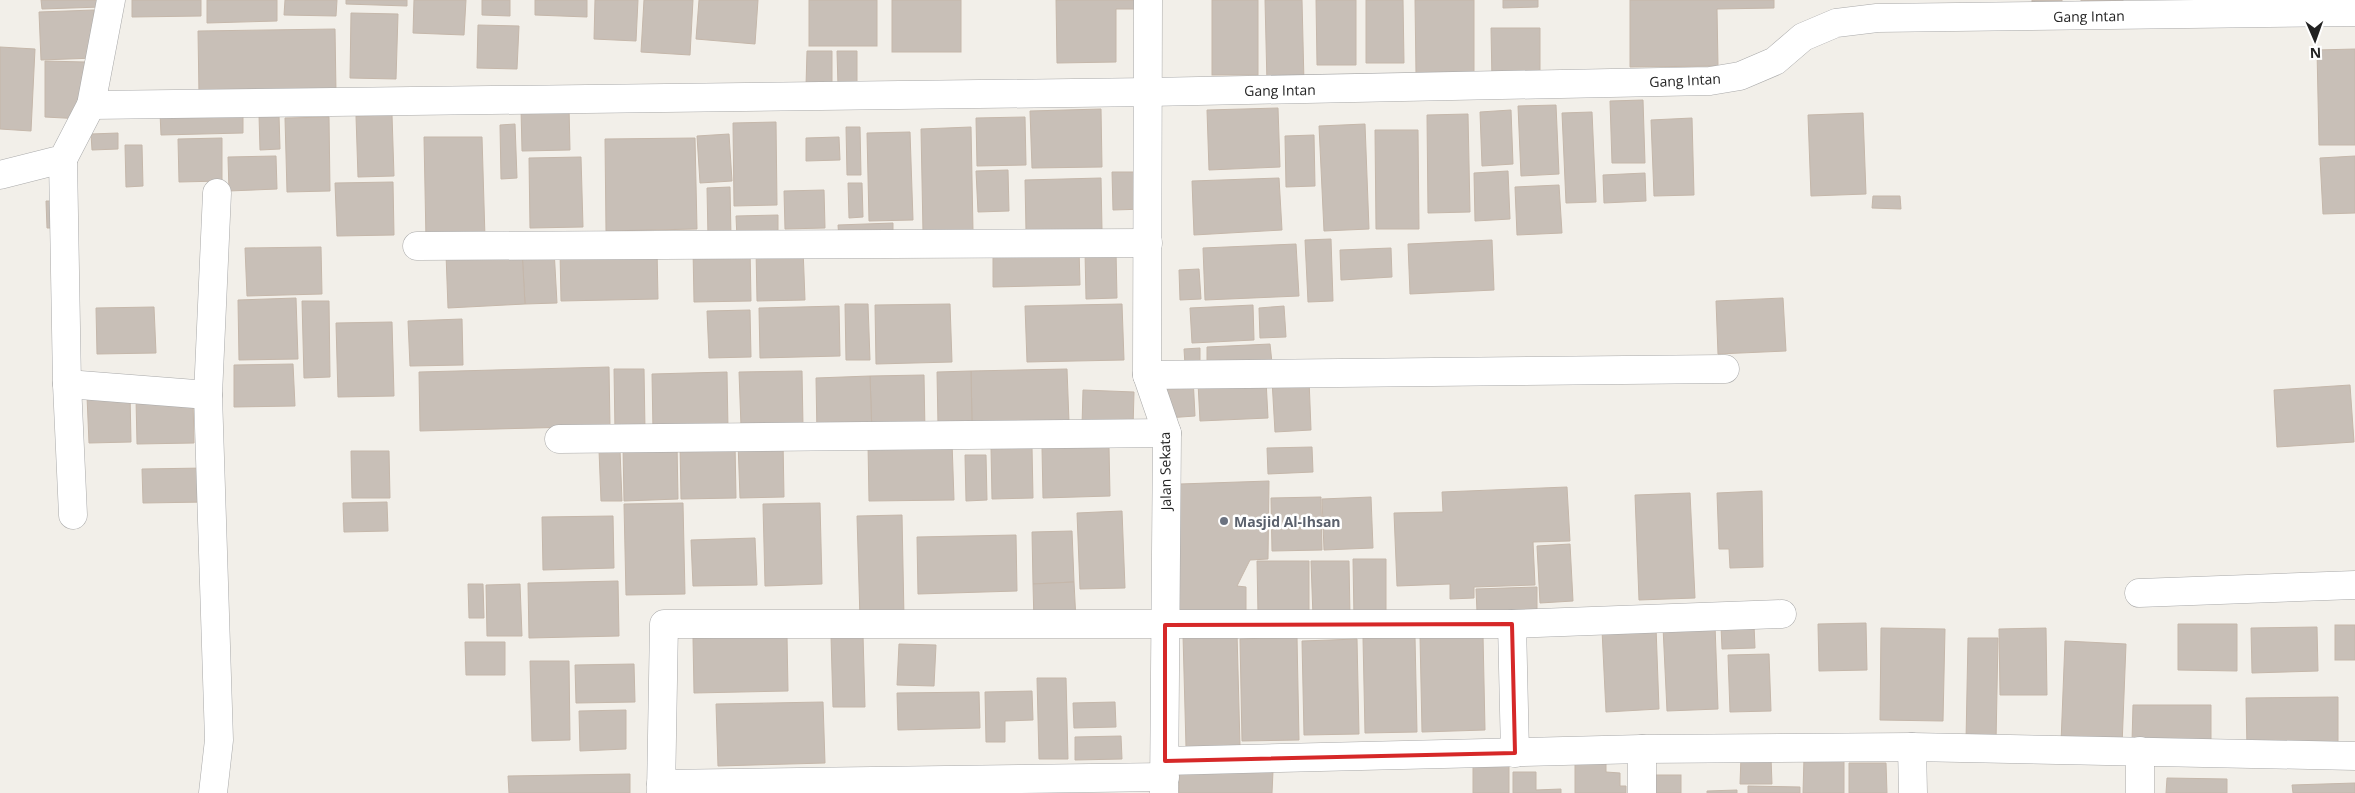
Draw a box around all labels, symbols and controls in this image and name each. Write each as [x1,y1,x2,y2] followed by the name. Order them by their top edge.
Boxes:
[2053,6,2125,26] street label: Gang Intan
[2290,15,2340,65] north arrow
[2309,44,2321,63] text: N
[1649,69,1721,91] street label: Gang Intan
[1244,80,1316,100] street label: Gang Intan
[1155,432,1175,512] street label: Jalan Sekata
[1234,512,1341,531] place label: Masjid Al-Ihsan
[1218,515,1230,527] marker: Masjid Al-Ihsan

